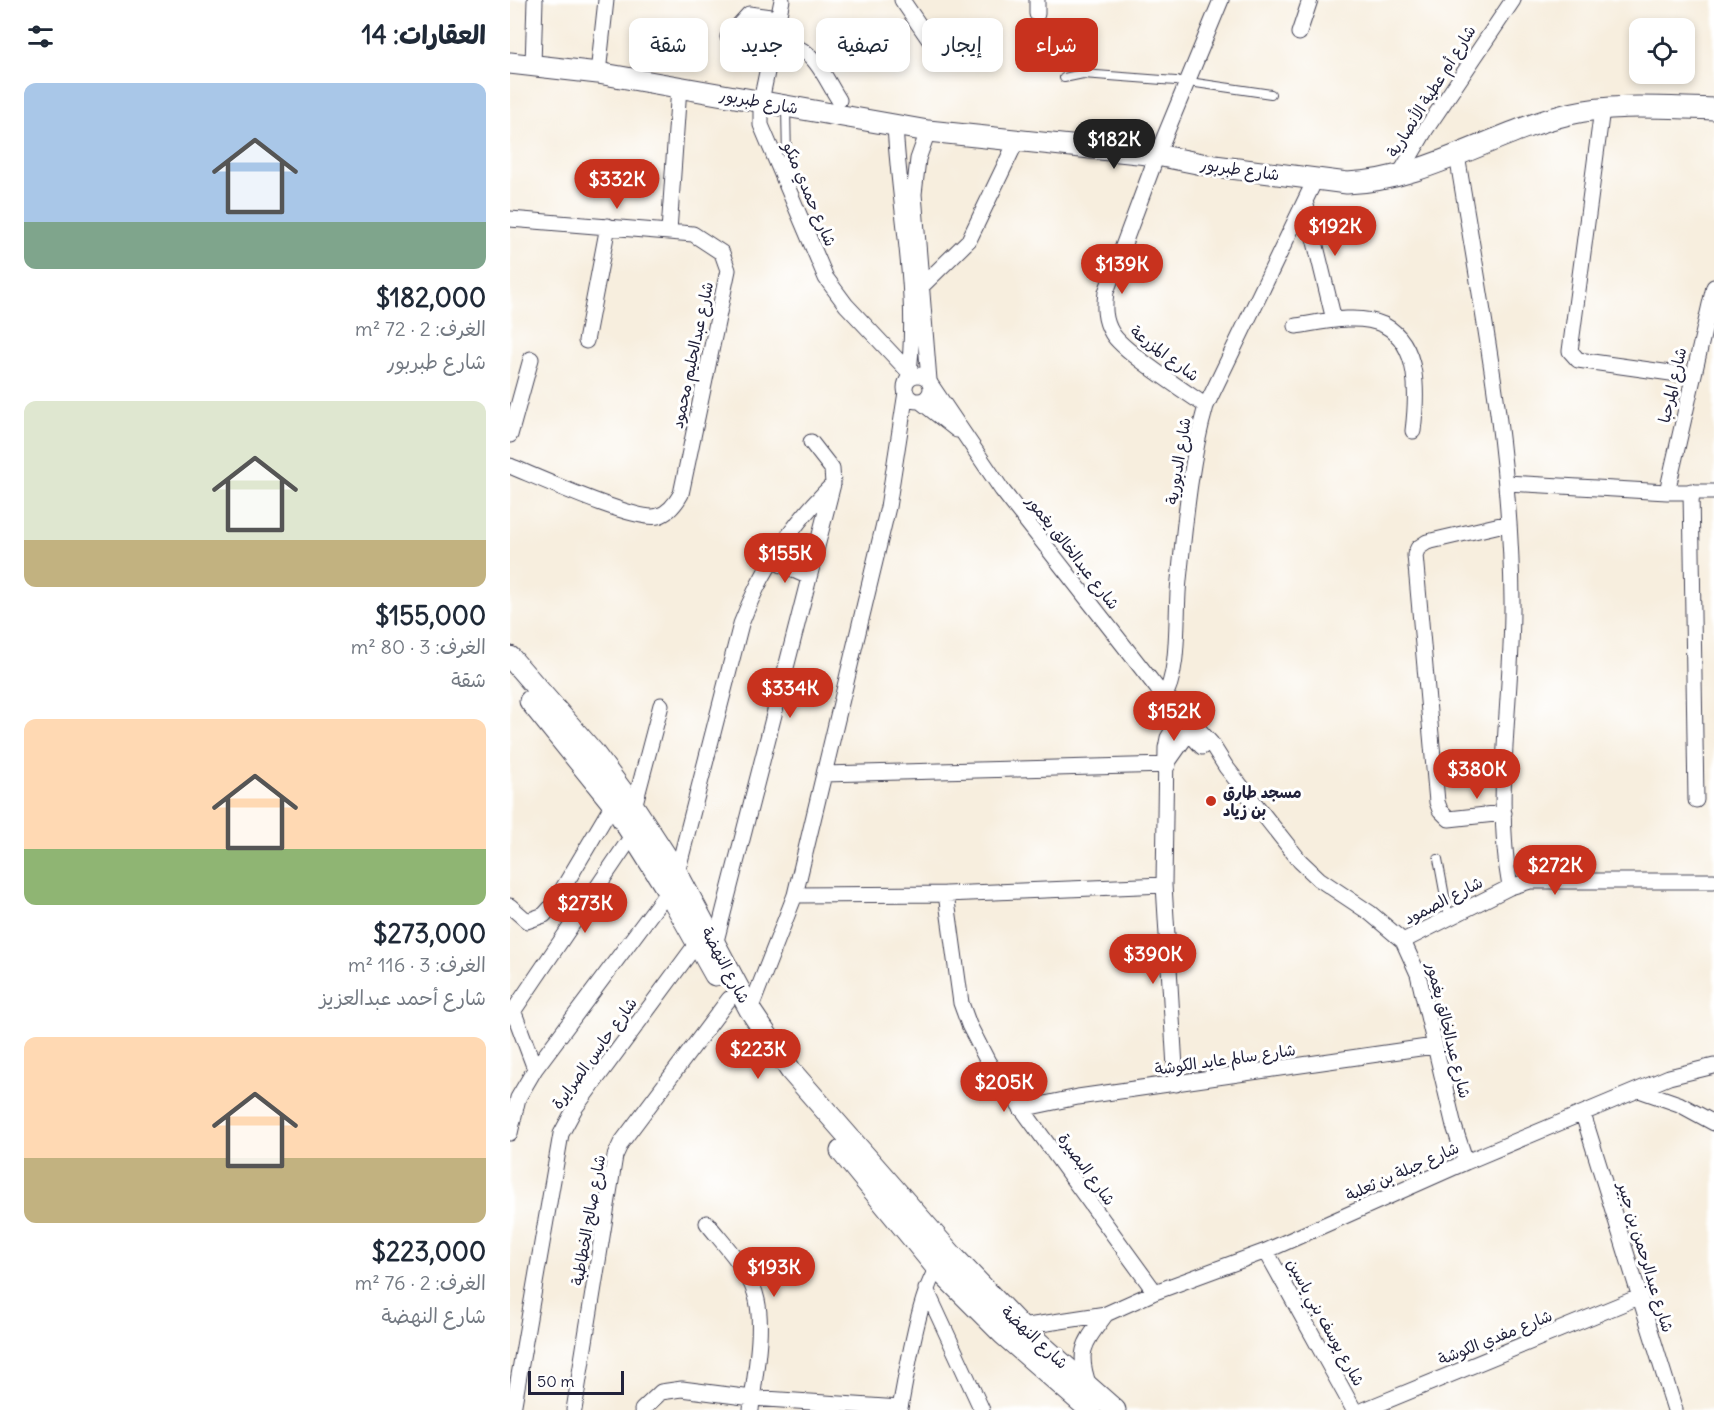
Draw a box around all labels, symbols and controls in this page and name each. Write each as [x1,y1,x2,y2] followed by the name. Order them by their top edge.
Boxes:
[361,18,486,51] text: العقارات: 14
[629,18,708,72] chip: شقة
[720,18,804,72] chip: جديد
[816,18,910,72] chip: تصفية
[922,18,1003,72] chip: إيجار
[1015,18,1098,72] chip: شراء
[1629,18,1695,84] map controls
[1629,18,1695,84] button: locate
[24,20,57,53] icon: filters
[1382,21,1482,162] street label: شارع أم عطية الأنصارية
[717,84,800,120] street label: شارع طبربور
[1072,119,1156,170] pin: $182K
[201,122,309,230] icon: home
[1087,126,1141,151] text: $182K
[777,138,841,250] street label: شارع حمدي منكو
[1198,153,1281,186] street label: شارع طبربور
[575,159,659,210] pin: $332K
[588,166,646,191] text: $332K
[1293,206,1377,257] pin: $192K
[1308,213,1362,238] text: $192K
[1080,244,1164,295] pin: $139K
[1095,251,1149,276] text: $139K
[667,280,720,431] street label: شارع عبدالحليم محمود
[376,281,486,314] text: $182,000
[355,316,486,341] text: الغرف: 2 · 72 m²
[1125,321,1203,387] street label: شارع المزرعة
[1654,345,1692,425] street label: شارع المرحبا
[387,349,486,374] text: شارع طبربور
[1161,416,1197,506] street label: شارع الدبورية
[201,440,309,548] icon: home
[1020,490,1124,614] street label: شارع عبدالخالق يغمور
[743,533,827,584] pin: $155K
[758,540,812,565] text: $155K
[375,599,486,632] text: $155,000
[351,634,486,659] text: الغرف: 3 · 80 m²
[451,667,486,692] text: شقة
[748,668,832,719] pin: $334K
[761,675,819,700] text: $334K
[1132,691,1216,742] pin: $152K
[1147,698,1201,723] text: $152K
[1435,749,1519,800] pin: $380K
[1447,756,1507,781] text: $380K
[201,758,309,866] icon: home
[1223,782,1302,820] place label: مسجد طارق بن زياد
[1204,794,1218,808] marker: مسجد طارق بن زياد
[1513,845,1597,896] pin: $272K
[1527,852,1583,877] text: $272K
[1400,872,1487,930] street label: شارع الصمود
[543,883,627,934] pin: $273K
[557,890,613,915] text: $273K
[373,917,486,950] text: $273,000
[696,923,754,1008] street label: شارع النهضة
[1111,934,1195,985] pin: $390K
[1123,941,1183,966] text: $390K
[348,952,486,977] text: الغرف: 3 · 116 m²
[1420,959,1476,1101] street label: شارع عبدالخالق يغمور
[319,985,486,1010] text: شارع أحمد عبدالعزيز
[547,993,643,1114] street label: شارع حابس الصرايرة
[716,1029,800,1080] pin: $223K
[730,1036,786,1061] text: $223K
[1153,1039,1297,1082] street label: شارع سالم عايد الكوشة
[962,1062,1046,1113] pin: $205K
[974,1069,1034,1094] text: $205K
[201,1076,309,1184] icon: home
[1052,1129,1120,1210] street label: شارع البصيرة
[1342,1137,1463,1207] street label: شارع جبلة بن ثعلبة
[567,1153,611,1287] street label: شارع صالح الخطاطبة
[1611,1178,1678,1335] street label: شارع عبدالرحمن بن جبير
[372,1235,486,1268] text: $223,000
[732,1247,816,1298] pin: $193K
[747,1254,801,1279] text: $193K
[1278,1255,1369,1392] street label: شارع يوسف بني ياسين
[355,1270,486,1295] text: الغرف: 2 · 76 m²
[996,1301,1072,1374] street label: شارع النهضة
[382,1303,486,1328] text: شارع النهضة
[1435,1305,1556,1371] street label: شارع مفدي الكوشة
[528,1368,624,1396] scale bar
[537,1371,575,1391] text: 50 m

